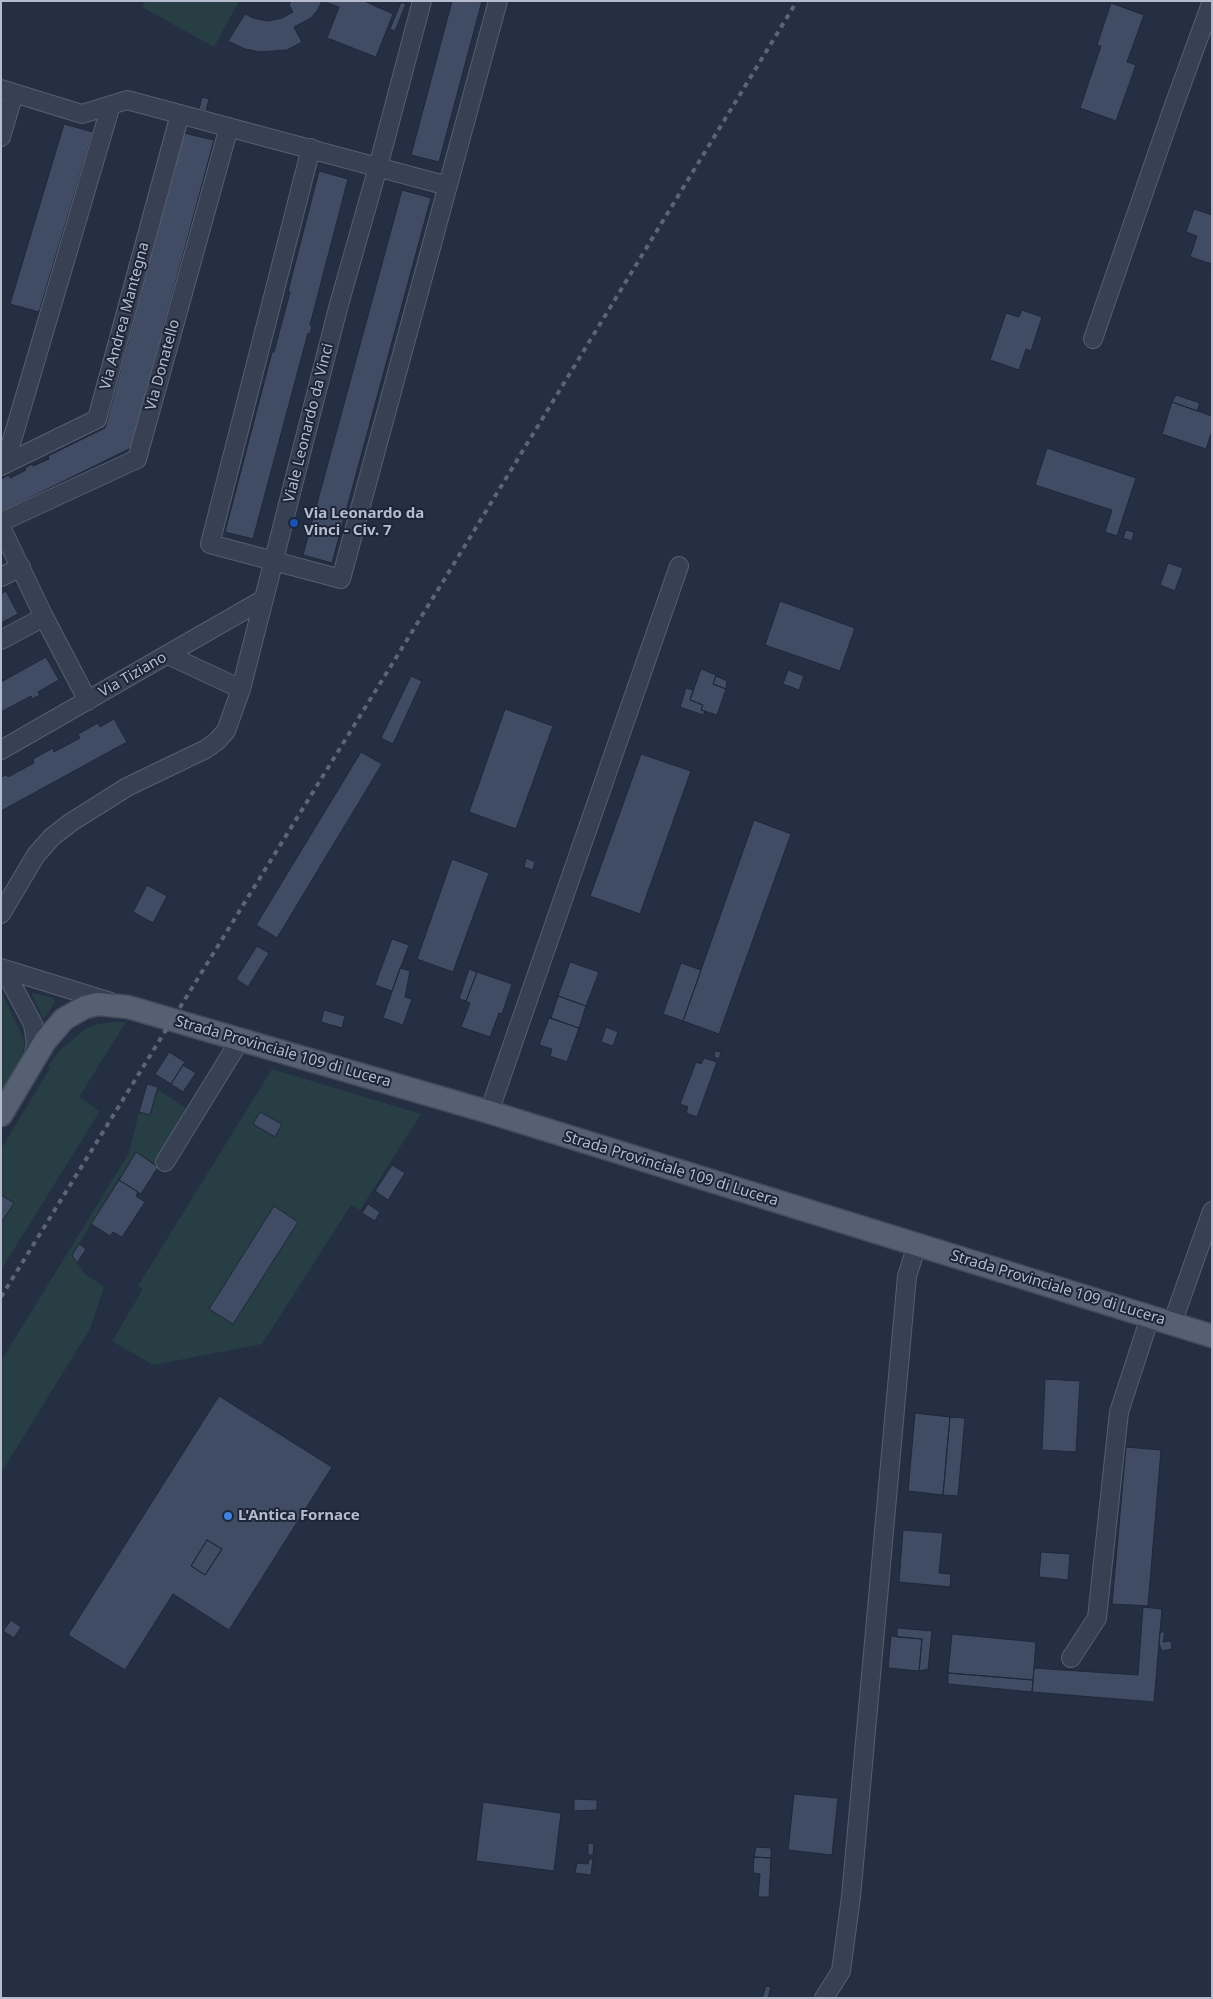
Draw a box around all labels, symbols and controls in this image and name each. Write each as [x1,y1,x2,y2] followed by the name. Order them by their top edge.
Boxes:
[97,240,153,392] street label: Via Andrea Mantegna
[142,317,184,413] street label: Via Donatello
[280,342,338,504] street label: Viale Leonardo da Vinci
[304,505,424,540] place label: Via Leonardo da Vinci - Civ. 7
[288,517,300,529] marker: Via Leonardo da Vinci - Civ. 7
[96,648,170,702] street label: Via Tiziano
[173,1013,393,1091] street label: Strada Provinciale 109 di Lucera
[562,1128,780,1210] street label: Strada Provinciale 109 di Lucera
[949,1247,1167,1329] street label: Strada Provinciale 109 di Lucera
[238,1507,360,1525] place label: L'Antica Fornace
[222,1510,234,1522] marker: L'Antica Fornace

